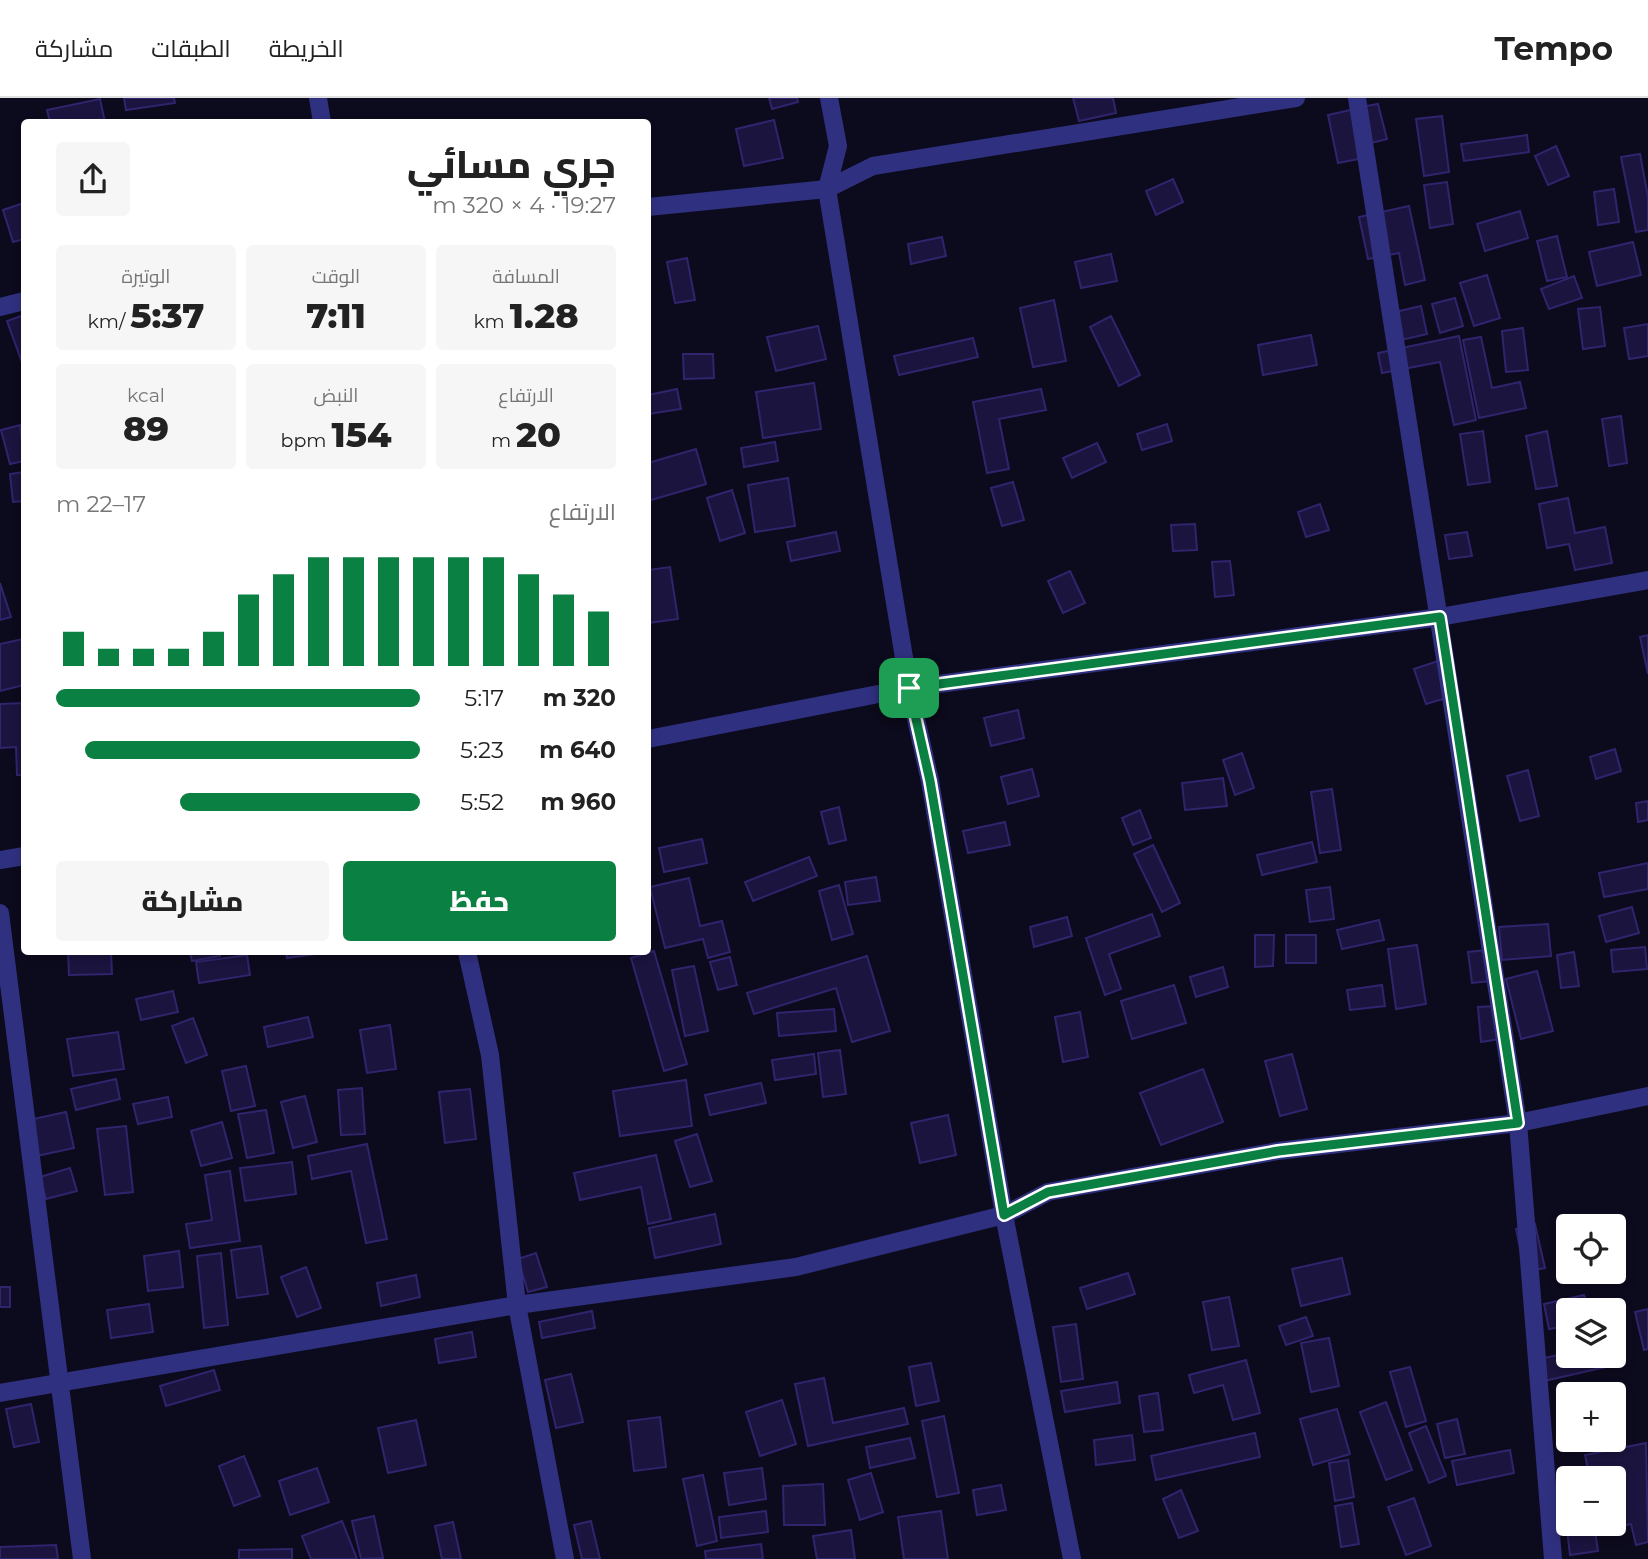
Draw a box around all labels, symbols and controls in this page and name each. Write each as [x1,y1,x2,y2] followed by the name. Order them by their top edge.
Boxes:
[1495,28,1613,68] text: Tempo
[35,34,113,63] text: مشاركة
[151,34,231,63] text: الطبقات
[269,34,344,63] text: الخريطة
[407,141,616,188] text: جري مسائي
[56,142,130,216] button: share
[432,191,616,219] text: 19:27 · 4 × 320 m
[122,265,170,288] text: الوتيرة
[312,265,360,288] text: الوقت
[492,265,560,288] text: المسافة
[130,294,204,337] text: 5:37
[306,294,366,337] text: 7:11
[510,294,579,337] text: 1.28
[88,310,130,333] text: /km
[473,310,510,333] text: km
[127,384,165,407] text: kcal
[314,384,358,407] text: النبض
[498,384,554,407] text: الارتفاع
[123,407,169,450] text: 89
[332,413,391,456] text: 154
[516,413,561,456] text: 20
[281,429,332,452] text: bpm
[491,429,516,452] text: m
[56,490,146,518] text: 17–22 m
[549,498,616,526] text: الارتفاع
[879,658,939,718] pin
[890,669,928,707] icon: arrive
[464,684,504,712] text: 5:17
[543,684,616,712] text: 320 m
[460,736,504,764] text: 5:23
[539,736,616,764] text: 640 m
[460,788,504,816] text: 5:52
[540,788,616,816] text: 960 m
[56,861,329,941] button: مشاركة
[343,861,616,941] button: حفظ
[1556,1214,1626,1536] map controls
[1556,1214,1626,1284] button: locate
[1556,1298,1626,1368] button: layers
[1556,1382,1626,1452] button: +
[1556,1466,1626,1536] button: −

